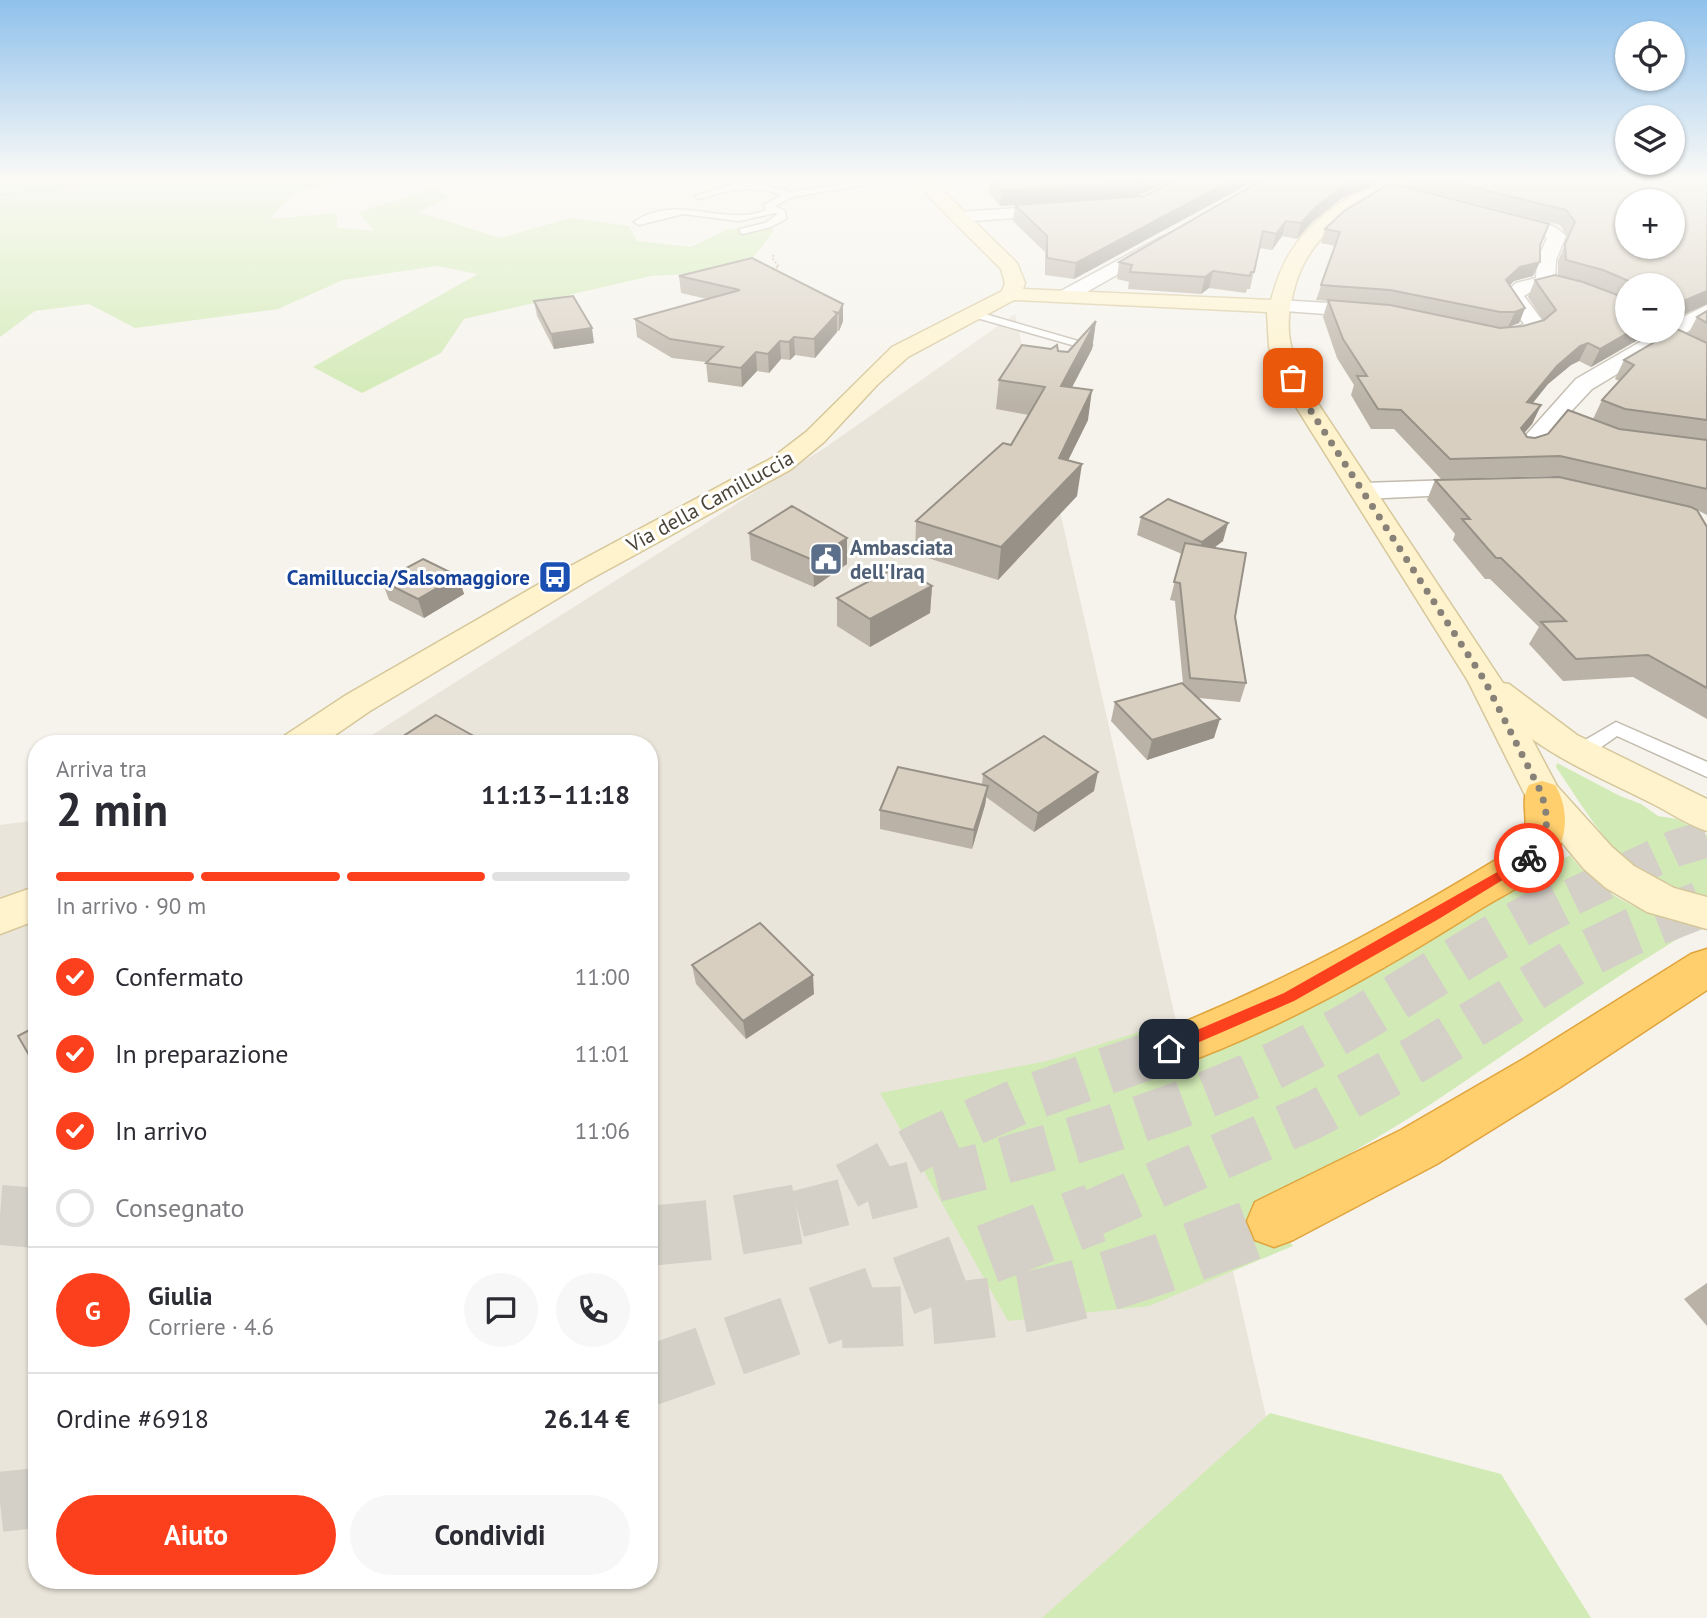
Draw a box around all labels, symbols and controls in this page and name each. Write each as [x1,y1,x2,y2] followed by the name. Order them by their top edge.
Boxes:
[1615,21,1685,343] map controls
[1615,21,1685,91] button: locate
[1615,105,1685,175] button: layers
[1615,189,1685,259] button: +
[1615,273,1685,343] button: −
[1263,348,1323,408] pin
[1274,359,1312,397] icon: bag
[621,444,798,559] street label: Via della Camilluccia
[850,534,953,585] place label: Ambasciata dell'Iraq
[807,540,845,578] public building icon: Ambasciata dell'Iraq
[536,558,574,596] bus stop icon: Camilluccia/Salsomaggiore
[287,564,530,591] place label: Camilluccia/Salsomaggiore
[56,754,147,783] text: Arriva tra
[481,778,630,811] text: 11:13–11:18
[56,779,168,839] text: 2 min
[1494,823,1564,893] courier
[1510,839,1548,877] icon: bike
[56,891,206,920] text: In arrivo · 90 m
[56,958,94,996] icon: check
[115,960,244,993] text: Confermato
[575,962,630,991] text: 11:00
[1139,1019,1199,1079] pin
[1150,1030,1188,1068] icon: home
[56,1035,94,1073] icon: check
[115,1037,289,1070] text: In preparazione
[575,1039,630,1068] text: 11:01
[56,1112,94,1150] icon: check
[115,1114,207,1147] text: In arrivo
[575,1116,630,1145] text: 11:06
[115,1191,245,1224] text: Consegnato
[464,1273,538,1347] button: chat
[556,1273,630,1347] button: phone
[148,1279,212,1312] text: Giulia
[85,1294,101,1327] text: G
[148,1312,274,1341] text: Corriere · 4.6
[56,1402,209,1435] text: Ordine #6918
[543,1402,630,1435] text: 26.14 €
[56,1495,336,1575] button: Aiuto
[350,1495,630,1575] button: Condividi

